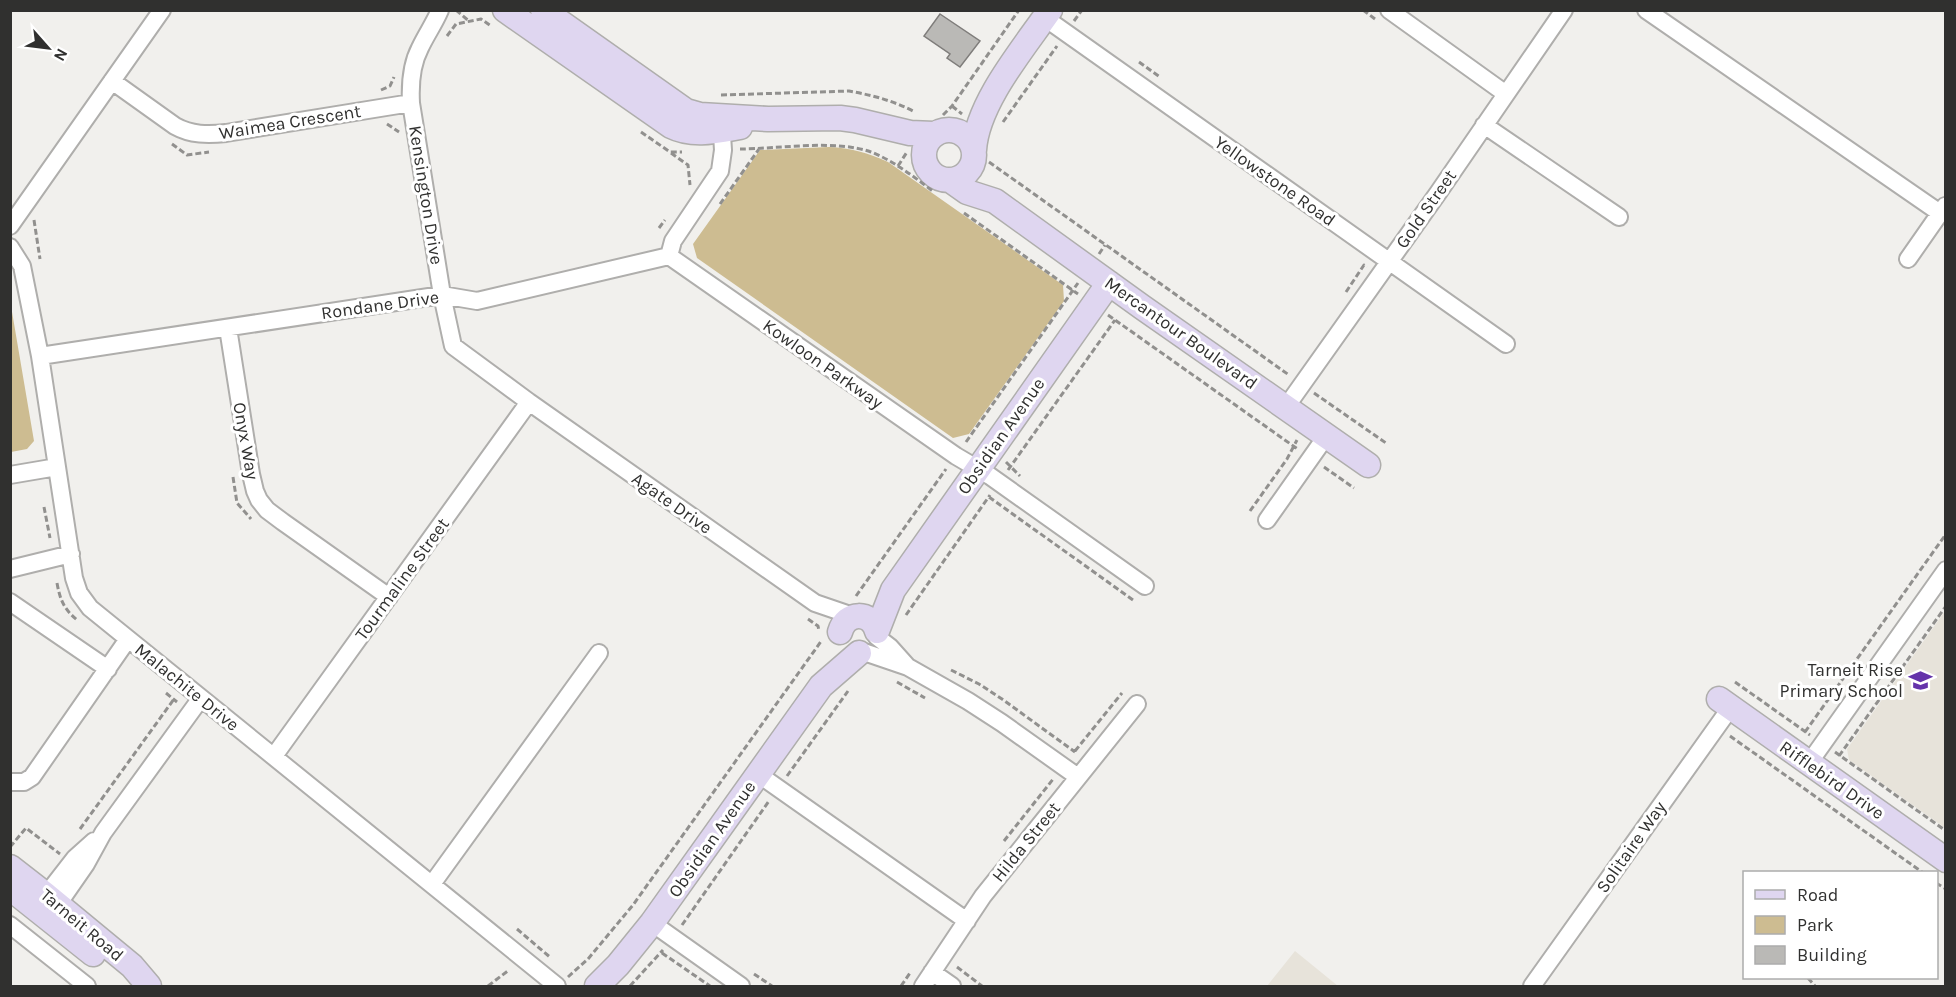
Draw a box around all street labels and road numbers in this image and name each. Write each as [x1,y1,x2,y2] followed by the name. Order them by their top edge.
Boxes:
[217,100,363,144] street label: Waimea Crescent
[404,124,448,266] street label: Kensington Drive
[1210,131,1340,231] street label: Yellowstone Road
[1391,165,1461,253] street label: Gold Street
[1100,272,1262,394] street label: Mercantour Boulevard
[320,286,440,324] street label: Rondane Drive
[759,314,888,414] street label: Kowloon Parkway
[953,373,1049,499] street label: Obsidian Avenue
[228,401,264,482] street label: Onyx Way
[628,467,716,539] street label: Agate Drive
[350,513,454,644] street label: Tourmaline Street
[130,638,244,736] street label: Malachite Drive
[1776,736,1888,824] street label: Rifflebird Drive
[664,776,760,902] street label: Obsidian Avenue
[1591,796,1671,897] street label: Solitaire Way
[987,797,1065,886] street label: Hilda Street
[36,884,128,966] street label: Tarneit Road

